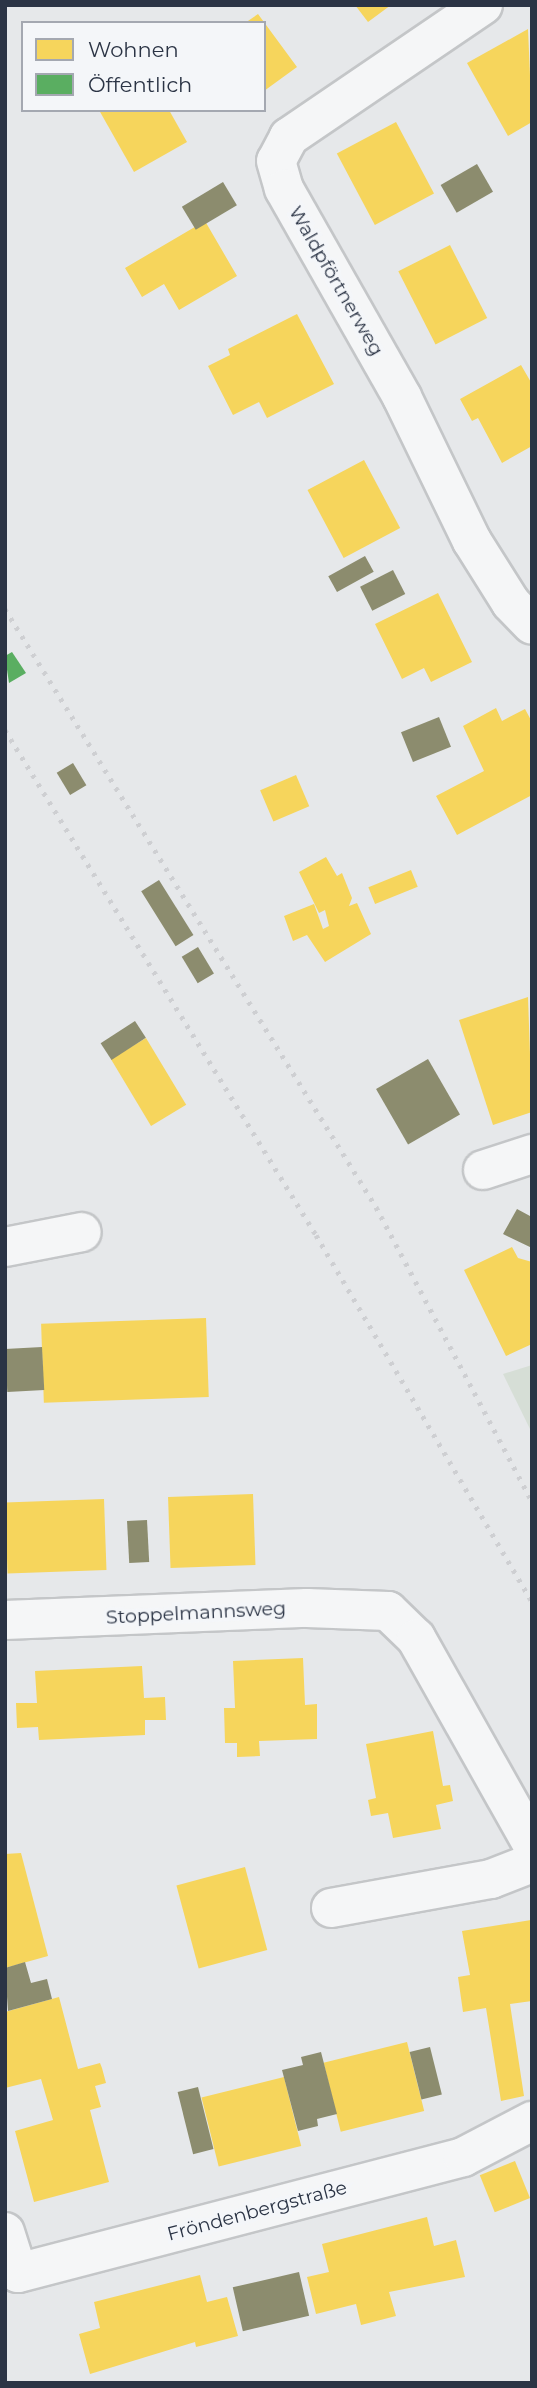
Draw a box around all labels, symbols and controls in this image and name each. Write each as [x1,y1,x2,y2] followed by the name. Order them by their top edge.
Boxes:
[21,21,266,112] legend
[88,37,179,62] text: Wohnen
[88,72,192,97] text: Öffentlich
[284,202,388,360] street label: Waldpförtnerweg
[105,1597,287,1629] street label: Stoppelmannsweg
[165,2176,349,2246] street label: Fröndenbergstraße

